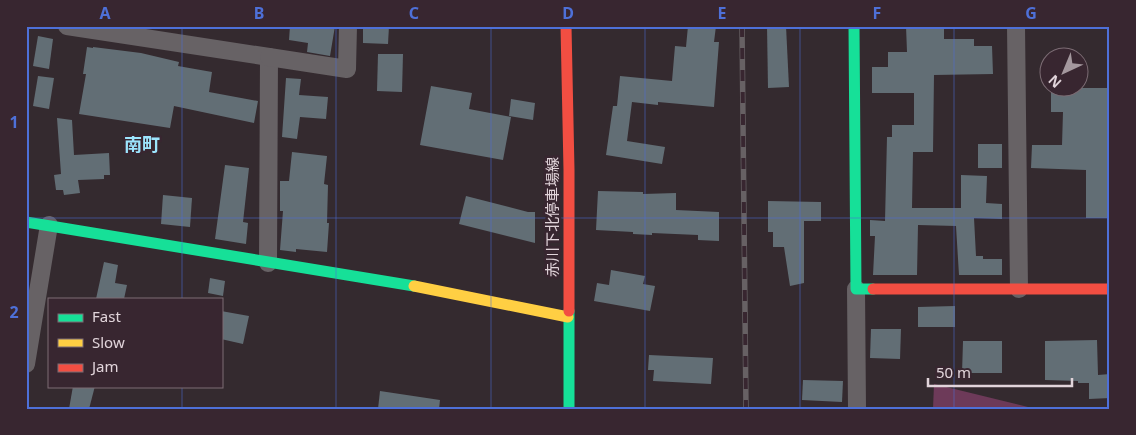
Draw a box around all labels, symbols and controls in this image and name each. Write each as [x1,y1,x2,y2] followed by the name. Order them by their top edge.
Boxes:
[99,2,111,24] text: A
[254,2,264,24] text: B
[409,2,419,24] text: C
[562,2,574,24] text: D
[718,2,727,24] text: E
[873,2,881,24] text: F
[1025,2,1037,24] text: G
[1038,48,1088,98] north arrow
[1044,71,1065,93] text: N
[9,111,19,133] text: 1
[124,132,160,156] district label: 南町
[542,157,562,277] street label: 赤川下北停車場線
[48,298,222,388] legend
[9,301,19,323] text: 2
[92,306,121,326] text: Fast
[92,332,125,352] text: Slow
[928,355,1072,387] scale bar
[90,356,119,376] text: Jam
[936,362,971,382] text: 50 m

